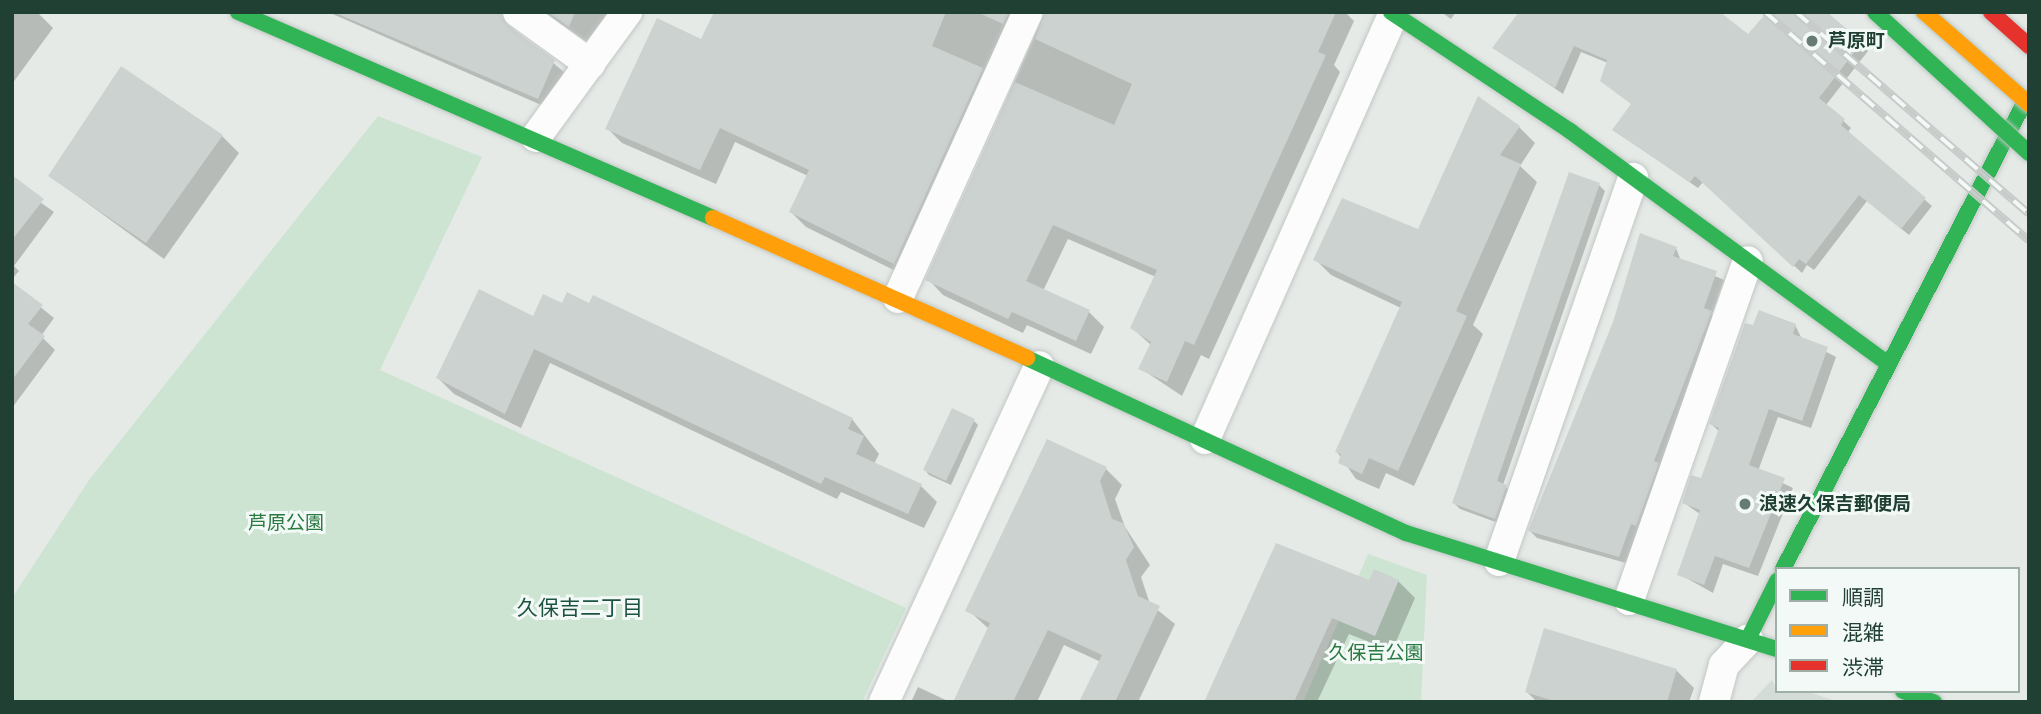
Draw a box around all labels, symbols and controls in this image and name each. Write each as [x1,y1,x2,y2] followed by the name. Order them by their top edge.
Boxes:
[1828,30,1885,52] place label: 芦原町
[1802,31,1822,51] marker: 芦原町
[1759,493,1911,515] place label: 浪速久保吉郵便局
[1737,496,1753,512] marker: 浪速久保吉郵便局
[248,512,324,534] park label: 芦原公園
[1775,567,2020,693] legend
[1842,583,1884,611] text: 順調
[517,594,643,620] district label: 久保吉二丁目
[1842,618,1884,646] text: 混雑
[1329,642,1423,664] park label: 久保吉公園
[1842,653,1884,681] text: 渋滞

